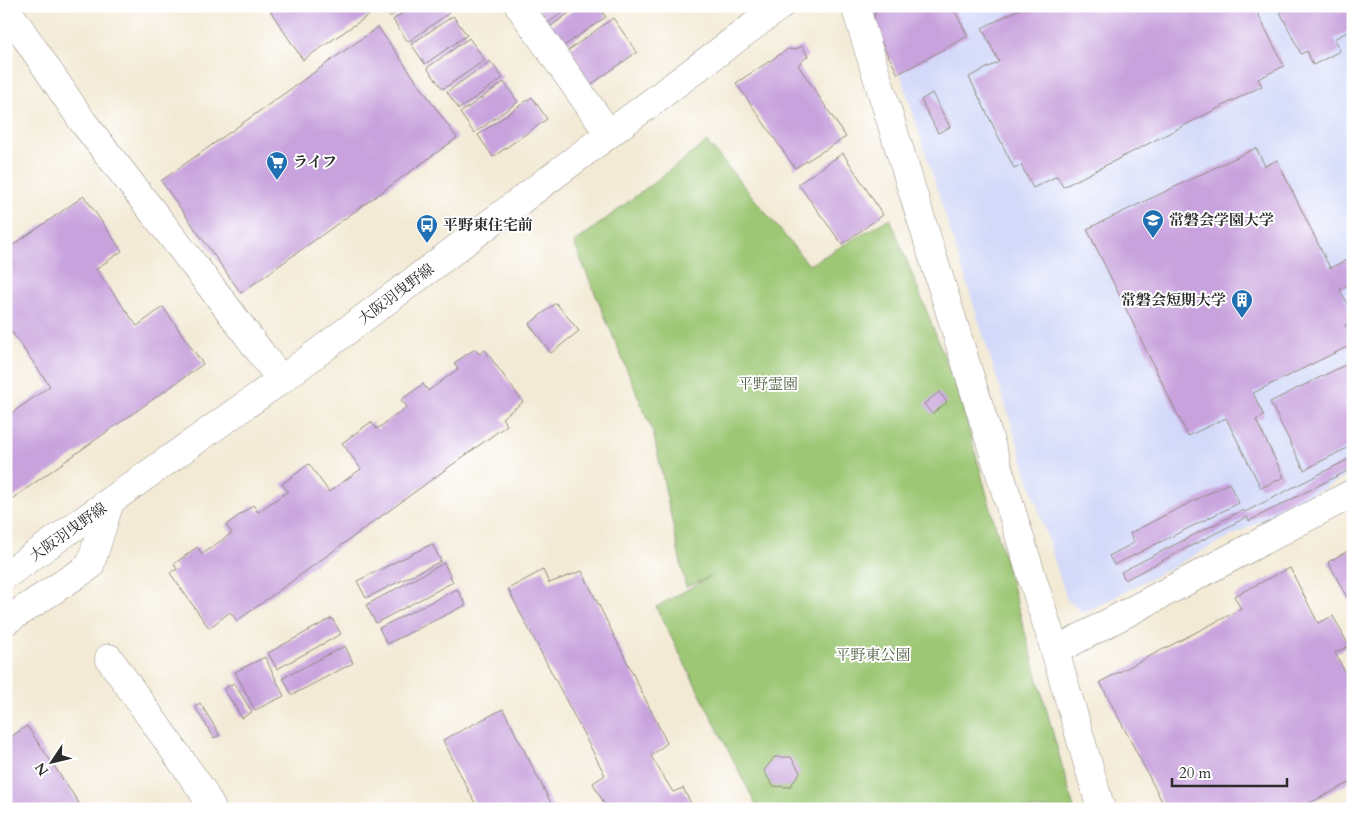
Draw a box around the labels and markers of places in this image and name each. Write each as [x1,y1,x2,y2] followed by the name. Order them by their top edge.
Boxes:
[265,150,289,181] supermarket icon: ライフ
[293,152,337,172] place label: ライフ
[1141,208,1165,239] school or university icon: 常磐会学園大学
[1169,210,1274,230] place label: 常磐会学園大学
[415,213,439,244] bus stop icon: 平野東住宅前
[443,215,533,235] place label: 平野東住宅前
[1230,288,1254,319] building icon: 常磐会短期大学
[1121,290,1226,310] place label: 常磐会短期大学

